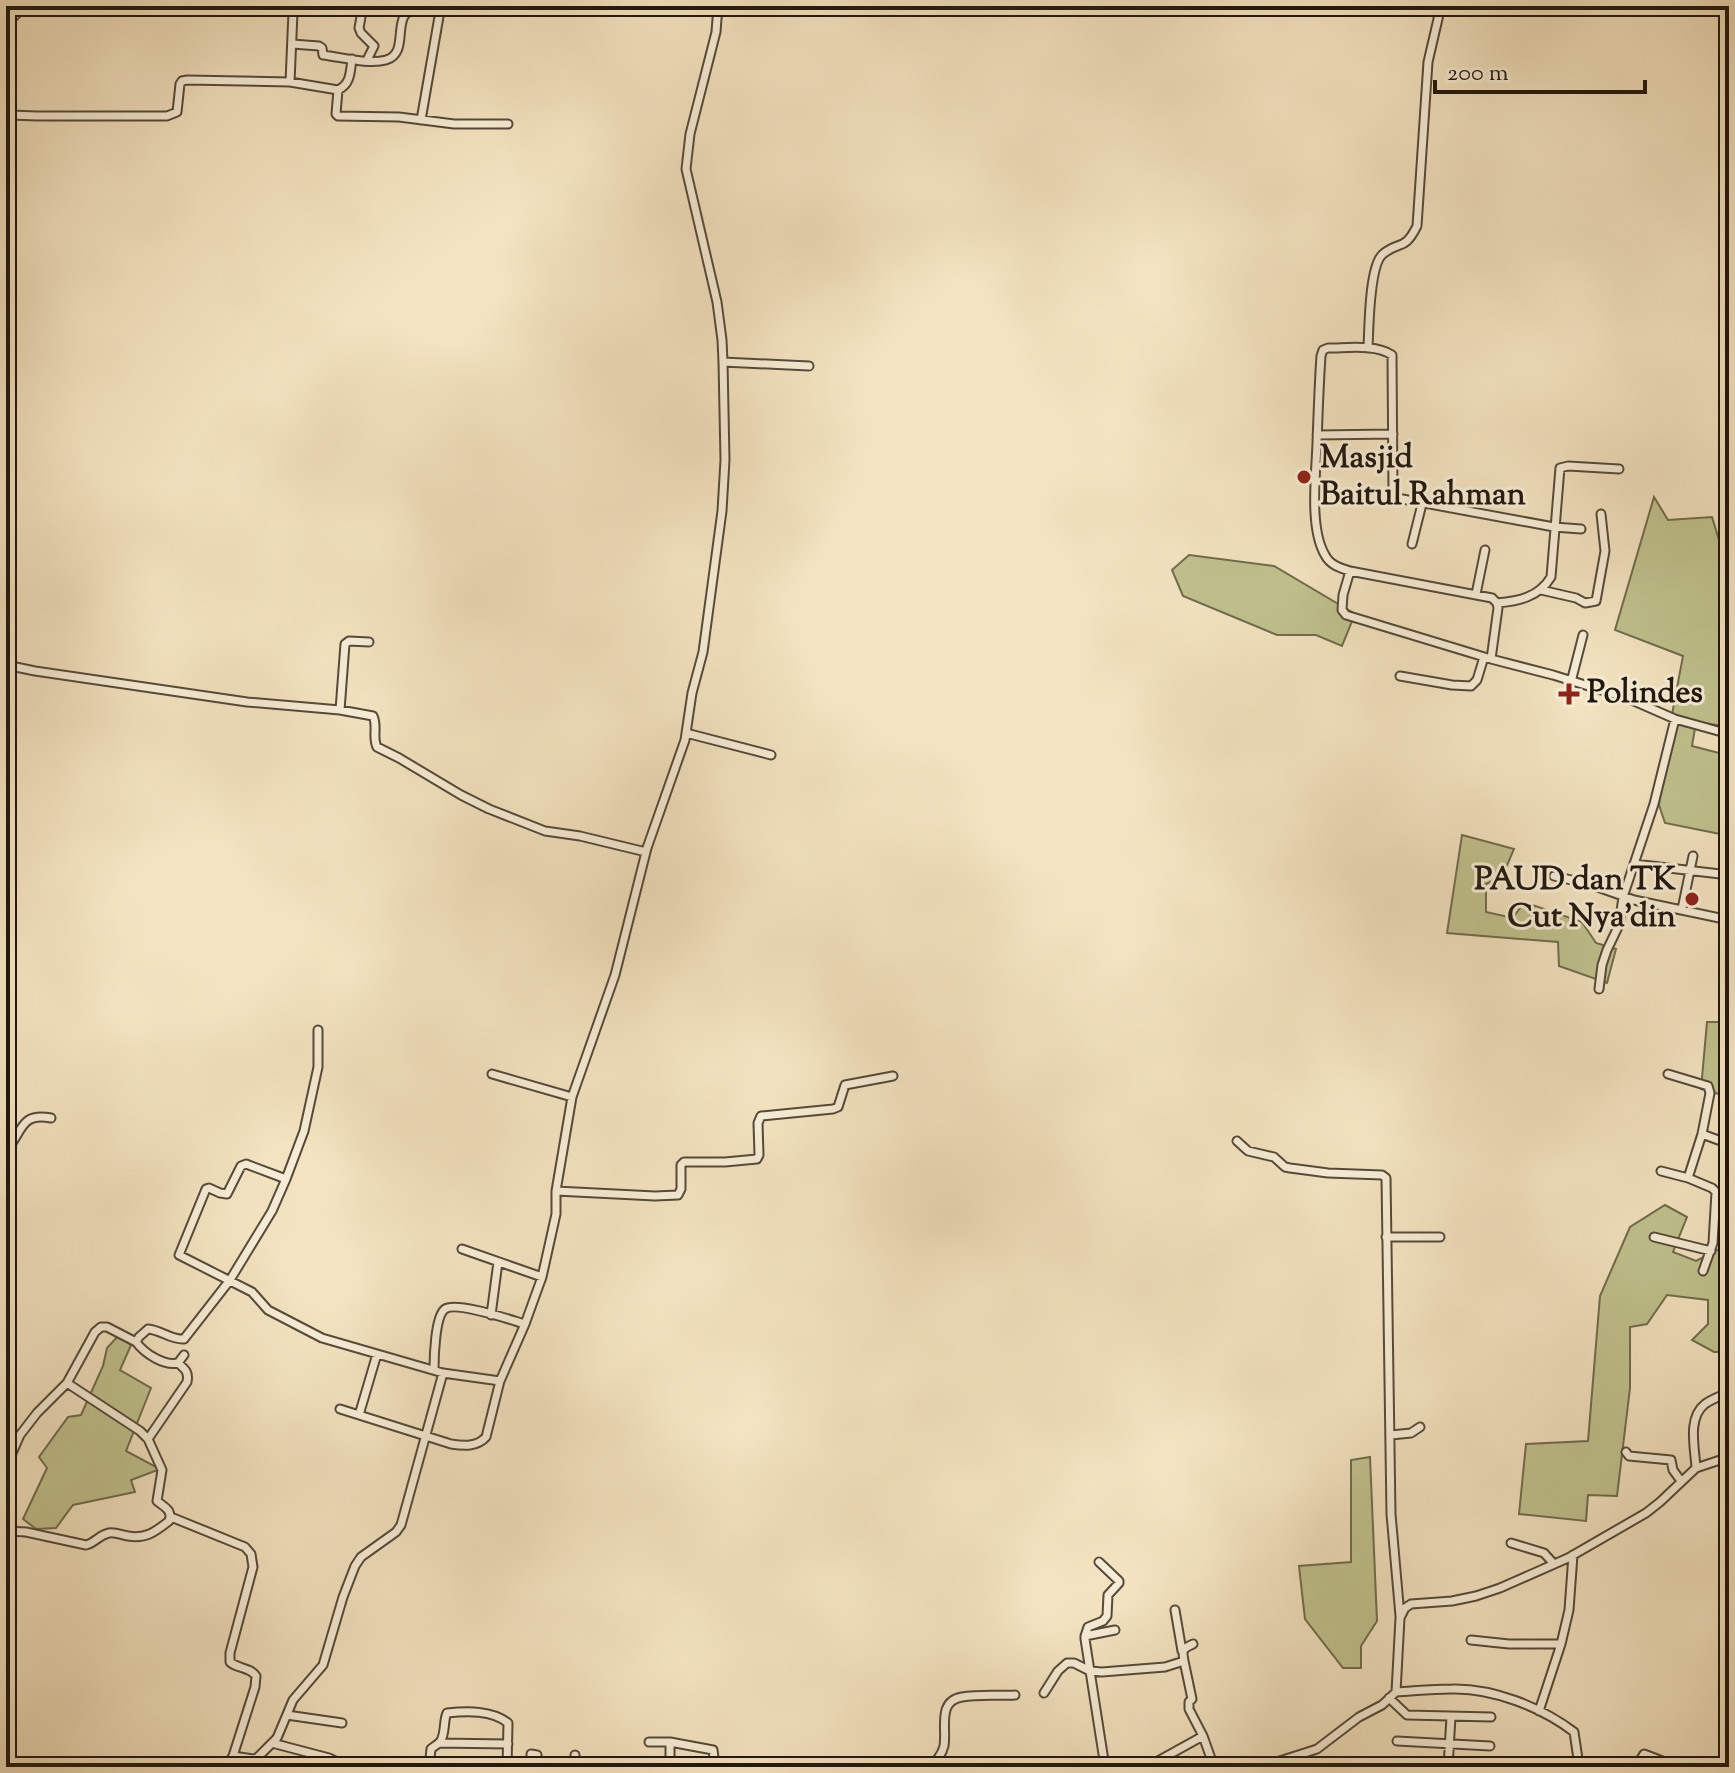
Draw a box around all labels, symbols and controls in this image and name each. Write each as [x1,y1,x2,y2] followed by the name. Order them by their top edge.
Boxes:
[1435,44,1645,94] scale bar
[1447,57,1509,91] text: 200 m
[1320,436,1526,519] place label: Masjid Baitul Rahman
[1295,468,1313,486] marker: Masjid Baitul Rahman
[1587,671,1703,717] place label: Polindes
[1558,683,1580,705] marker: Polindes
[1474,858,1677,941] place label: PAUD dan TK Cut Nya'din
[1683,890,1701,908] marker: PAUD dan TK Cut Nya'din

